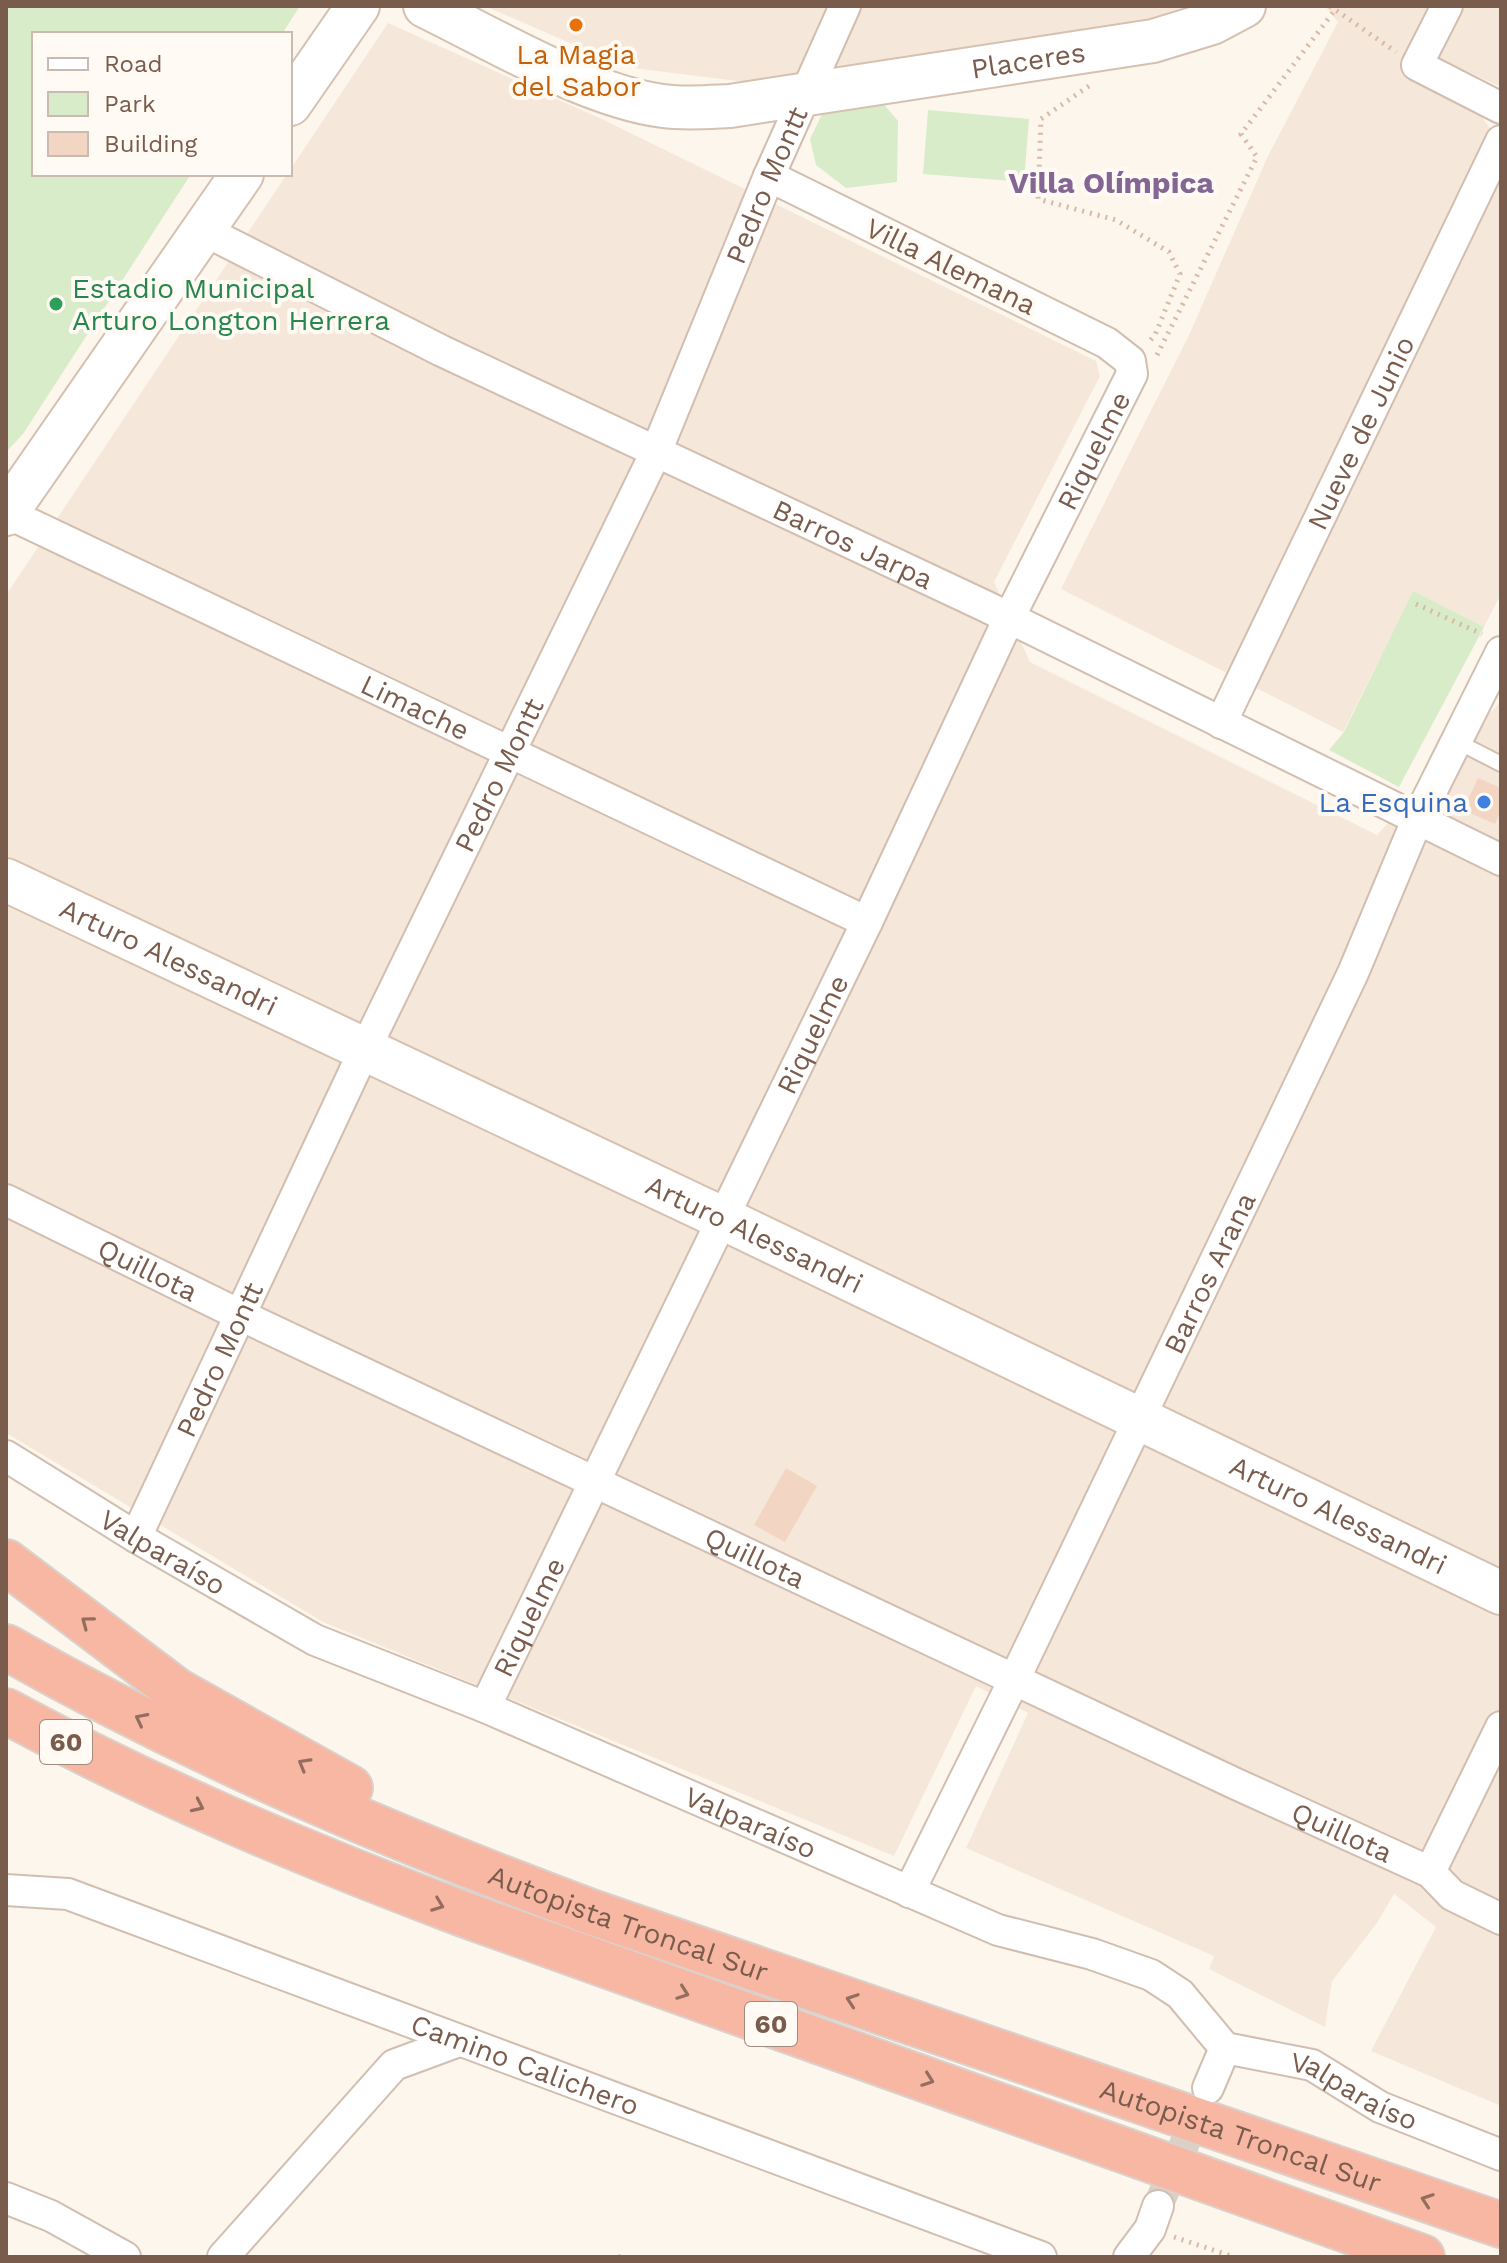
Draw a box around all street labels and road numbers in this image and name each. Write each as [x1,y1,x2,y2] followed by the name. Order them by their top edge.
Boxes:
[969,36,1088,86] street label: Placeres
[719,102,815,269] street label: Pedro Montt
[860,211,1041,322] street label: Villa Alemana
[1300,331,1422,535] street label: Nueve de Junio
[1050,386,1137,516] street label: Riquelme
[767,493,938,596] street label: Barros Jarpa
[356,668,474,747] street label: Limache
[448,693,551,858] street label: Pedro Montt
[54,892,283,1023] street label: Arturo Alessandri
[770,970,856,1100] street label: Riquelme
[640,1168,868,1300] street label: Arturo Alessandri
[1157,1187,1263,1359] street label: Barros Arana
[92,1232,203,1309] street label: Quillota
[169,1277,270,1442] street label: Pedro Montt
[1224,1449,1452,1581] street label: Arturo Alessandri
[94,1503,231,1602] street label: Valparaíso
[699,1520,810,1596] street label: Quillota
[486,1552,572,1682] street label: Riquelme
[40,1720,92,1764] road number: 60
[679,1780,821,1866] street label: Valparaíso
[1286,1795,1397,1870] street label: Quillota
[484,1858,773,1989] street label: Autopista Troncal Sur
[745,2002,797,2046] road number: 60
[406,2007,644,2123] street label: Camino Calichero
[1288,2045,1422,2137] street label: Valparaíso
[1096,2072,1385,2200] street label: Autopista Troncal Sur

